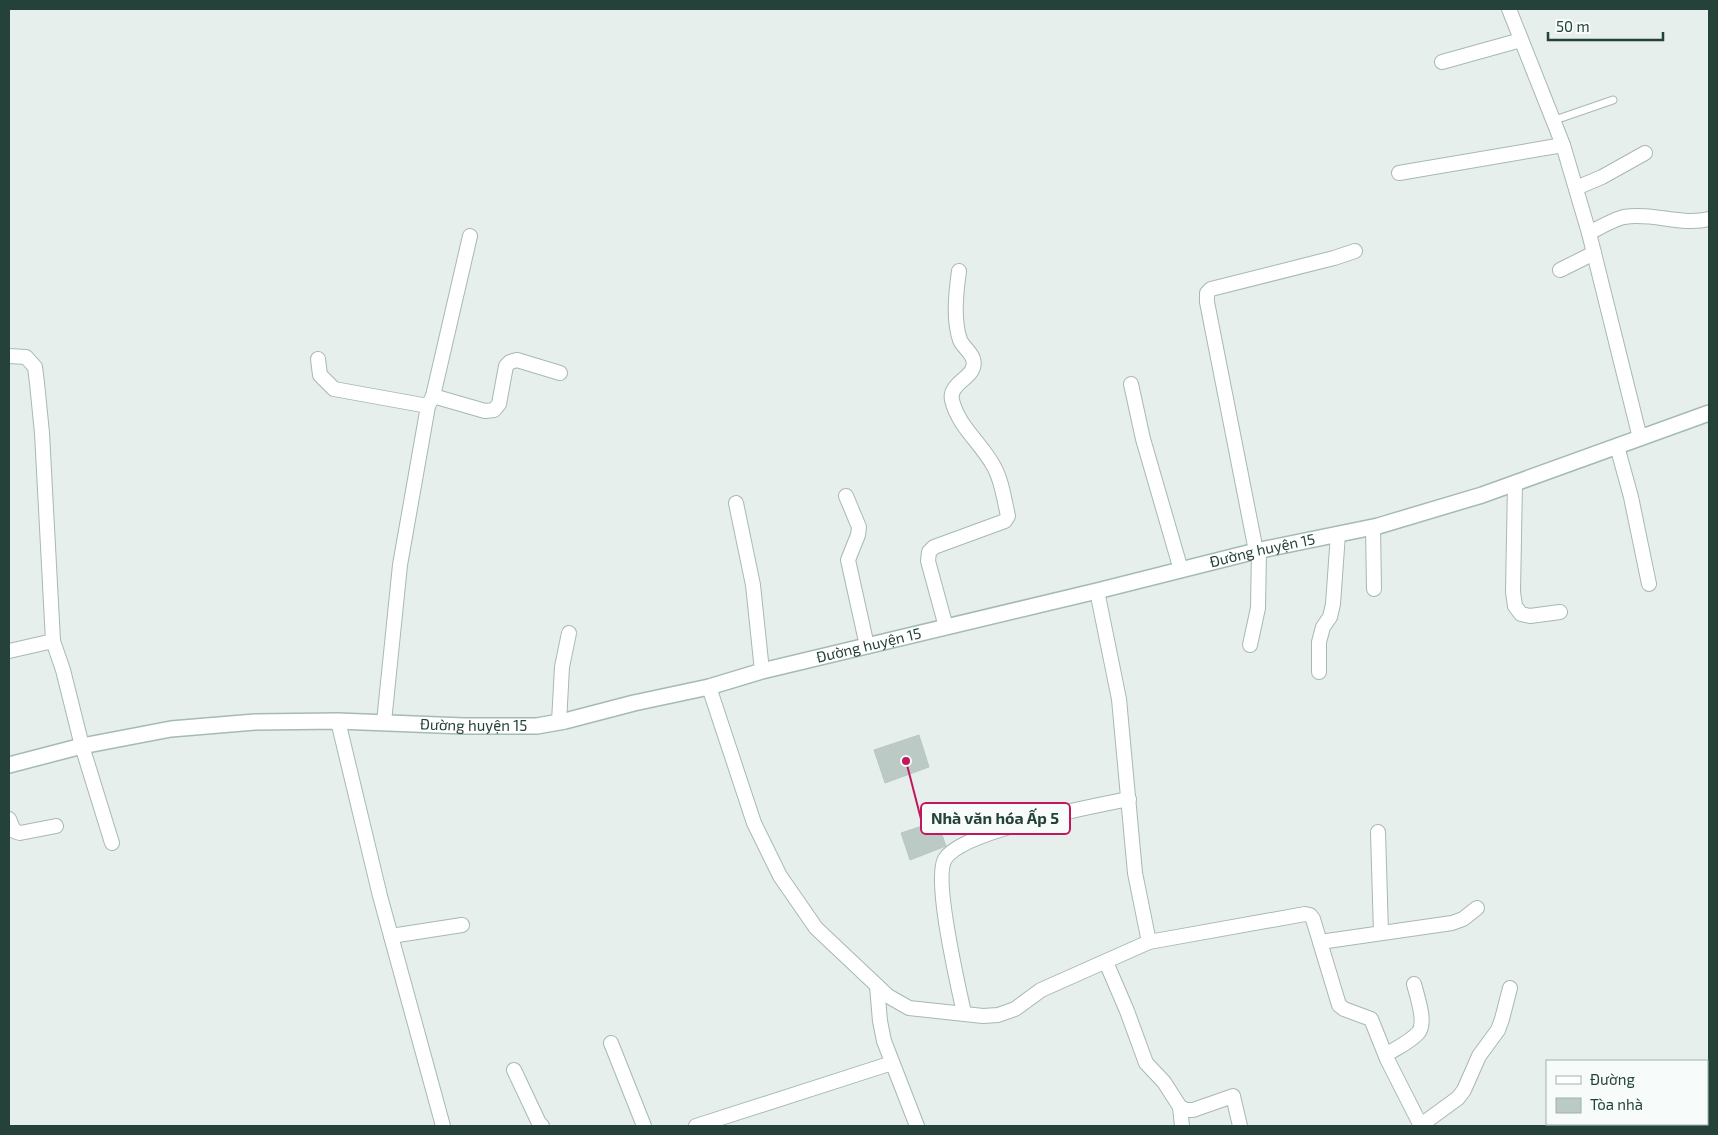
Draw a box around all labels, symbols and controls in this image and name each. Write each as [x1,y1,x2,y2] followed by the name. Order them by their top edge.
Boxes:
[1548,10,1663,42] scale bar
[1556,17,1590,35] text: 50 m
[1208,529,1317,570] street label: Đường huyện 15
[814,623,923,666] street label: Đường huyện 15
[420,714,527,734] street label: Đường huyện 15
[921,803,1070,834] callout: Nhà văn hóa Ấp 5
[931,807,1059,827] text: Nhà văn hóa Ấp 5
[1546,1060,1708,1125] legend
[1590,1070,1635,1088] text: Đường
[1590,1095,1643,1113] text: Tòa nhà

